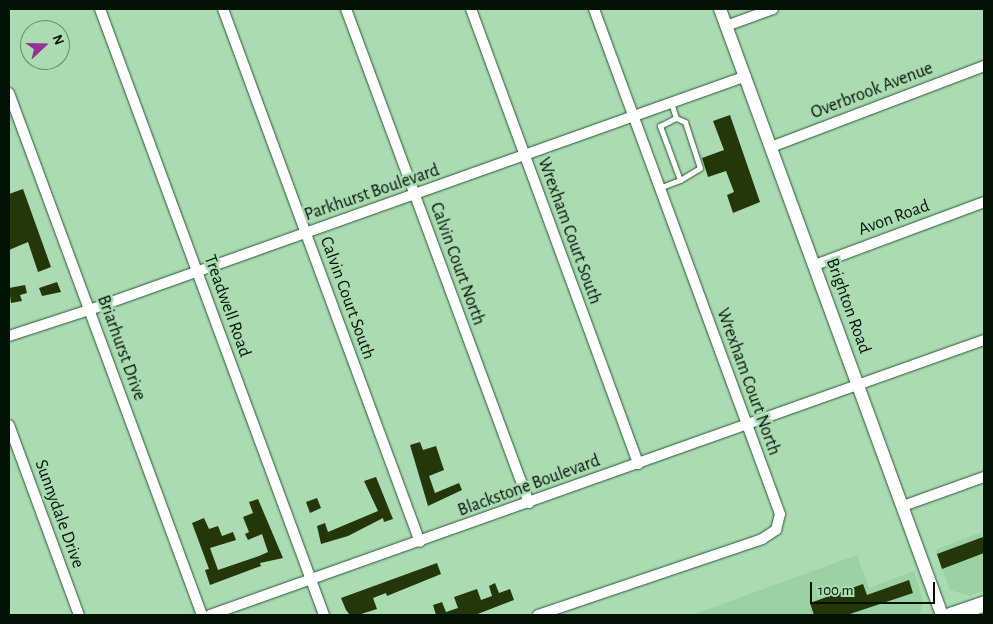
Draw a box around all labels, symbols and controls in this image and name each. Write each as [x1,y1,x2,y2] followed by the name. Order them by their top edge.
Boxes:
[20,20,70,70] north arrow
[50,33,66,47] text: N
[808,58,936,124] street label: Overbrook Avenue
[532,155,606,307] street label: Wrexham Court South
[302,160,442,226] street label: Parkhurst Boulevard
[855,195,933,241] street label: Avon Road
[425,200,489,328] street label: Calvin Court North
[315,234,379,362] street label: Calvin Court South
[199,252,255,360] street label: Treadwell Road
[821,255,875,357] street label: Brighton Road
[92,292,150,404] street label: Briarhurst Drive
[711,306,785,458] street label: Wrexham Court North
[455,450,603,522] street label: Blackstone Boulevard
[29,457,89,571] street label: Sunnydale Drive
[813,572,938,604] scale bar
[818,583,853,598] text: 100 m

